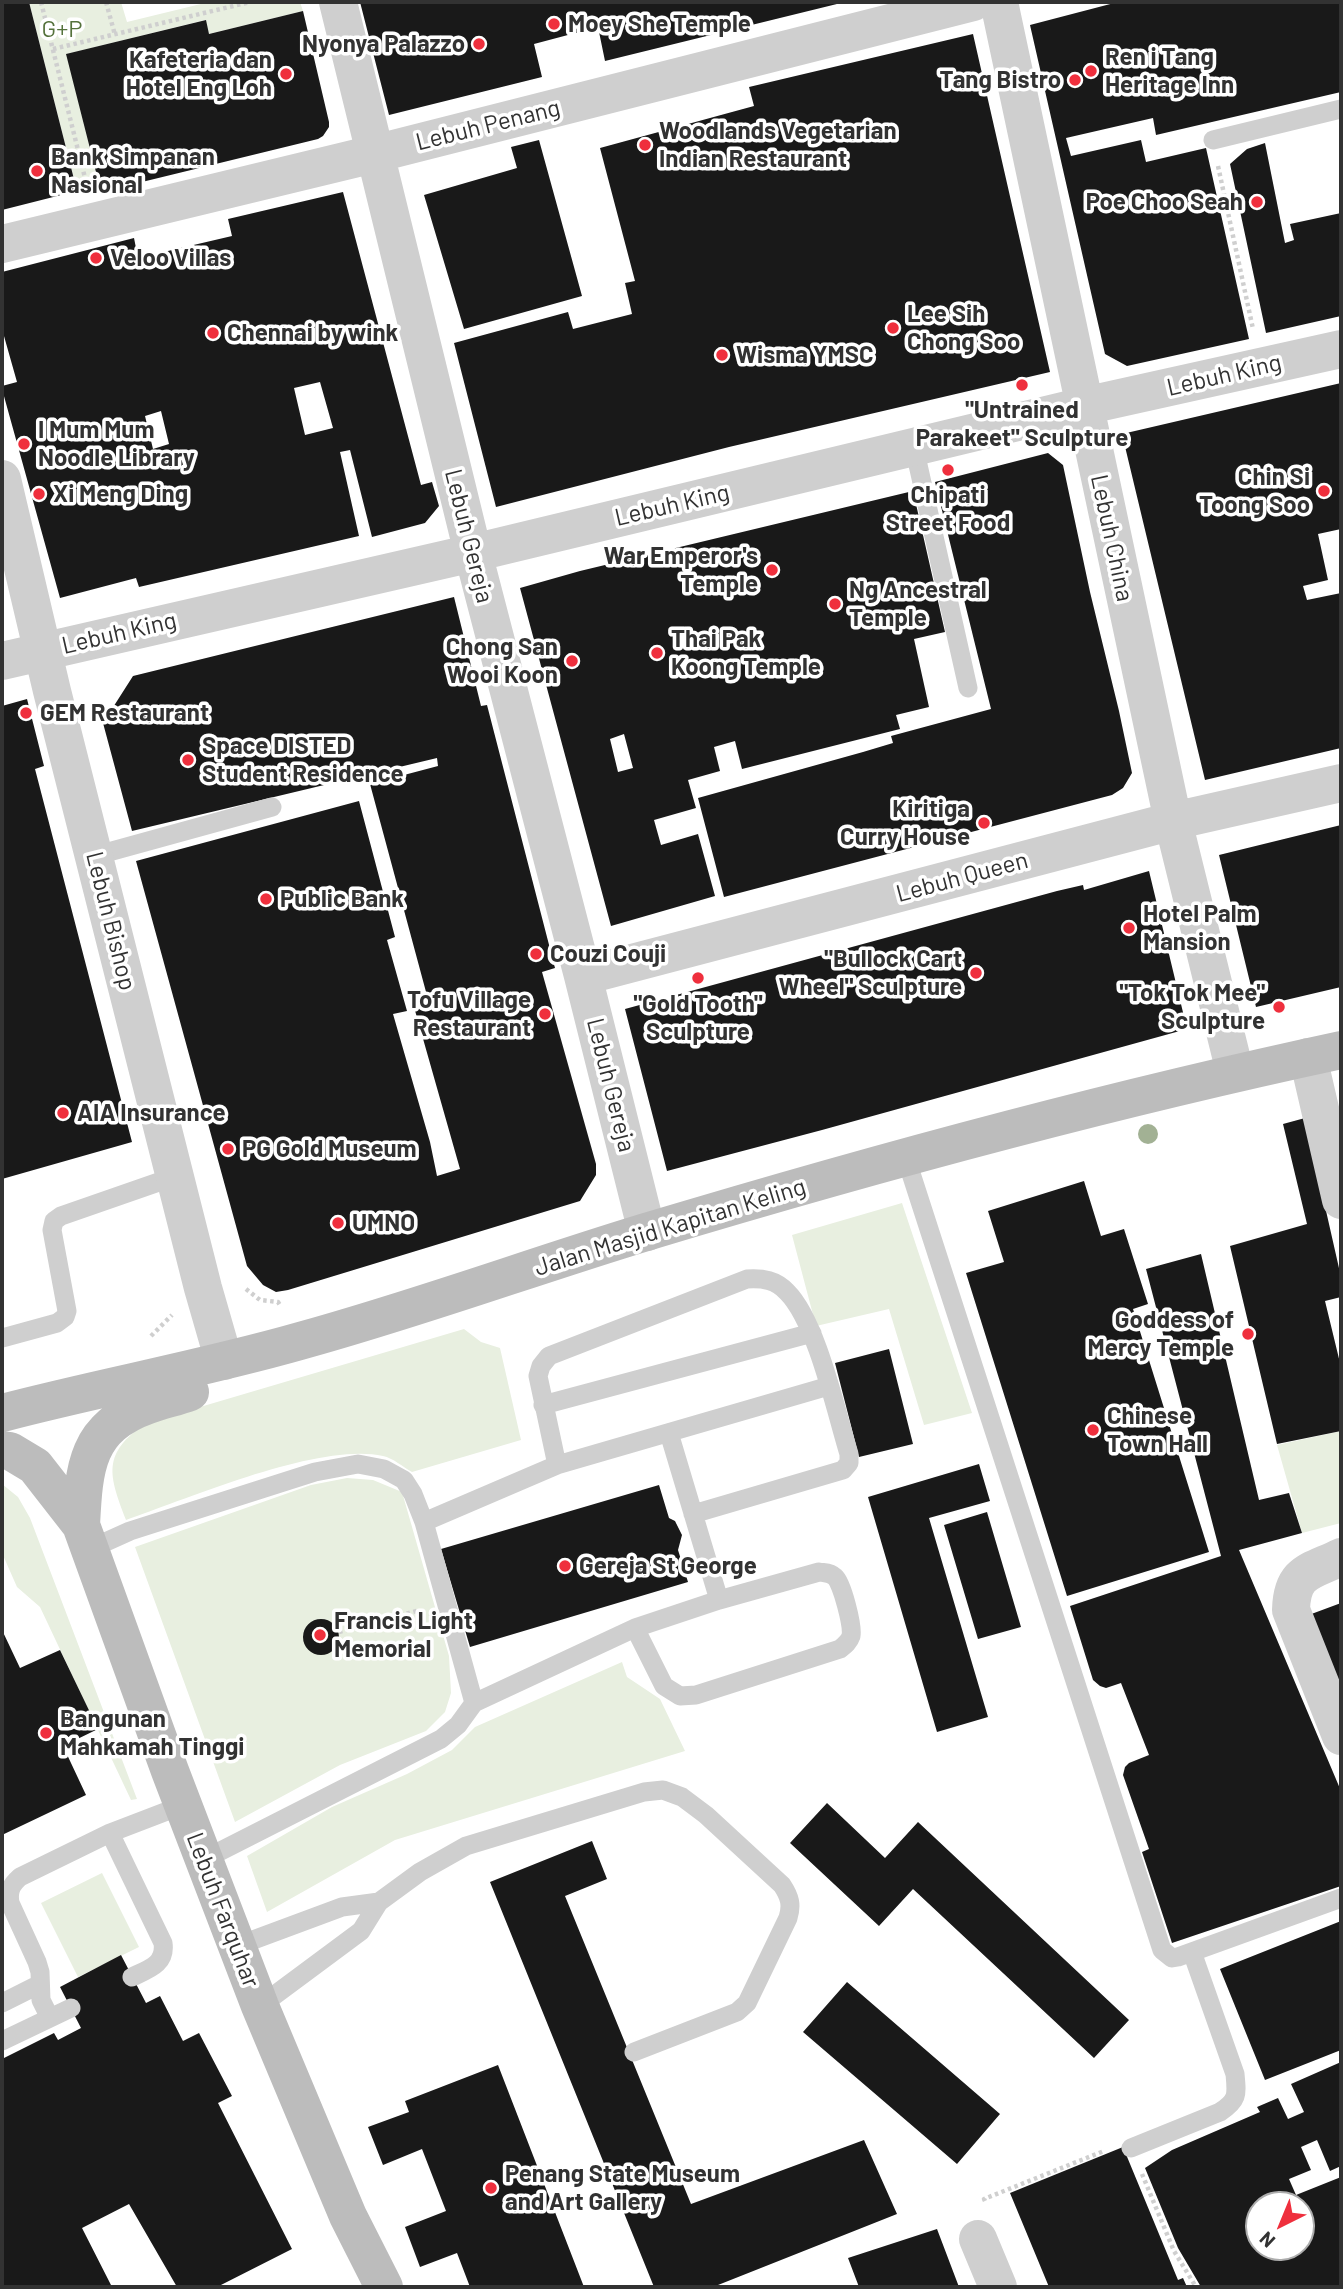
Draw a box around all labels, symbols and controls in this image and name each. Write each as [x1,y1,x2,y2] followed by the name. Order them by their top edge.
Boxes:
[568,10,751,38] place label: Moey She Temple
[42,15,82,43] park label: G+P
[546,16,562,32] marker: Moey She Temple
[302,30,465,58] place label: Nyonya Palazzo
[471,36,487,52] marker: Nyonya Palazzo
[1105,43,1234,99] place label: Ren i Tang Heritage Inn
[126,46,272,102] place label: Kafeteria dan Hotel Eng Loh
[1083,63,1099,79] marker: Ren i Tang Heritage Inn
[278,66,294,82] marker: Kafeteria dan Hotel Eng Loh
[939,66,1061,94] place label: Tang Bistro
[1067,72,1083,88] marker: Tang Bistro
[413,93,563,157] street label: Lebuh Penang
[659,117,897,173] place label: Woodlands Vegetarian Indian Restaurant
[637,137,653,153] marker: Woodlands Vegetarian Indian Restaurant
[51,143,215,199] place label: Bank Simpanan Nasional
[29,163,45,179] marker: Bank Simpanan Nasional
[1086,188,1243,216] place label: Poe Choo Seah
[1249,194,1265,210] marker: Poe Choo Seah
[110,244,231,272] place label: Veloo Villas
[88,250,104,266] marker: Veloo Villas
[907,300,1020,356] place label: Lee Sih Chong Soo
[227,319,398,347] place label: Chennai by wink
[885,320,901,336] marker: Lee Sih Chong Soo
[205,325,221,341] marker: Chennai by wink
[736,341,874,369] place label: Wisma YMSC
[714,347,730,363] marker: Wisma YMSC
[1164,348,1284,402] street label: Lebuh King
[1014,377,1030,393] marker: "Untrained Parakeet" Sculpture
[916,396,1128,452] place label: "Untrained Parakeet" Sculpture
[38,416,195,472] place label: I Mum Mum Noodle Library
[16,436,32,452] marker: I Mum Mum Noodle Library
[940,462,956,478] marker: Chipati Street Food
[1199,463,1310,519] place label: Chin Si Toong Soo
[438,466,500,606] street label: Lebuh Gereja
[1085,472,1139,604] street label: Lebuh China
[612,478,732,532] street label: Lebuh King
[53,480,188,508] place label: Xi Meng Ding
[886,481,1010,537] place label: Chipati Street Food
[1316,483,1332,499] marker: Chin Si Toong Soo
[31,486,47,502] marker: Xi Meng Ding
[604,542,758,598] place label: War Emperor's Temple
[764,562,780,578] marker: War Emperor's Temple
[849,576,987,632] place label: Ng Ancestral Temple
[827,596,843,612] marker: Ng Ancestral Temple
[59,606,179,660] street label: Lebuh King
[671,625,821,681] place label: Thai Pak Koong Temple
[446,633,558,689] place label: Chong San Wooi Koon
[649,645,665,661] marker: Thai Pak Koong Temple
[564,653,580,669] marker: Chong San Wooi Koon
[40,699,209,727] place label: GEM Restaurant
[18,705,34,721] marker: GEM Restaurant
[202,732,403,788] place label: Space DISTED Student Residence
[180,752,196,768] marker: Space DISTED Student Residence
[840,795,970,851] place label: Kiritiga Curry House
[976,815,992,831] marker: Kiritiga Curry House
[893,846,1031,908] street label: Lebuh Queen
[80,849,142,993] street label: Lebuh Bishop
[280,885,404,913] place label: Public Bank
[258,891,274,907] marker: Public Bank
[1143,900,1257,956] place label: Hotel Palm Mansion
[1121,920,1137,936] marker: Hotel Palm Mansion
[550,940,666,968] place label: Couzi Couji
[778,945,962,1001] place label: "Bullock Cart Wheel" Sculpture
[528,946,544,962] marker: Couzi Couji
[968,965,984,981] marker: "Bullock Cart Wheel" Sculpture
[690,970,706,986] marker: "Gold Tooth" Sculpture
[1119,979,1265,1035] place label: "Tok Tok Mee" Sculpture
[407,986,531,1042] place label: Tofu Village Restaurant
[633,990,763,1046] place label: "Gold Tooth" Sculpture
[1271,999,1287,1015] marker: "Tok Tok Mee" Sculpture
[537,1006,553,1022] marker: Tofu Village Restaurant
[580,1015,642,1155] street label: Lebuh Gereja
[77,1099,226,1127] place label: AIA Insurance
[55,1105,71,1121] marker: AIA Insurance
[242,1135,417,1163] place label: PG Gold Museum
[220,1141,236,1157] marker: PG Gold Museum
[531,1172,809,1282] street label: Jalan Masjid Kapitan Keling
[352,1209,415,1237] place label: UMNO
[330,1215,346,1231] marker: UMNO
[1088,1306,1234,1362] place label: Goddess of Mercy Temple
[1240,1326,1256,1342] marker: Goddess of Mercy Temple
[1107,1402,1208,1458] place label: Chinese Town Hall
[1085,1422,1101,1438] marker: Chinese Town Hall
[579,1552,757,1580] place label: Gereja St George
[557,1558,573,1574] marker: Gereja St George
[334,1607,473,1663] place label: Francis Light Memorial
[312,1627,328,1643] marker: Francis Light Memorial
[60,1705,244,1761] place label: Bangunan Mahkamah Tinggi
[38,1725,54,1741] marker: Bangunan Mahkamah Tinggi
[180,1828,266,1992] street label: Lebuh Farquhar
[505,2160,740,2216] place label: Penang State Museum and Art Gallery
[483,2180,499,2196] marker: Penang State Museum and Art Gallery
[1245,2191,1315,2261] north arrow
[1254,2228,1279,2253] text: N

